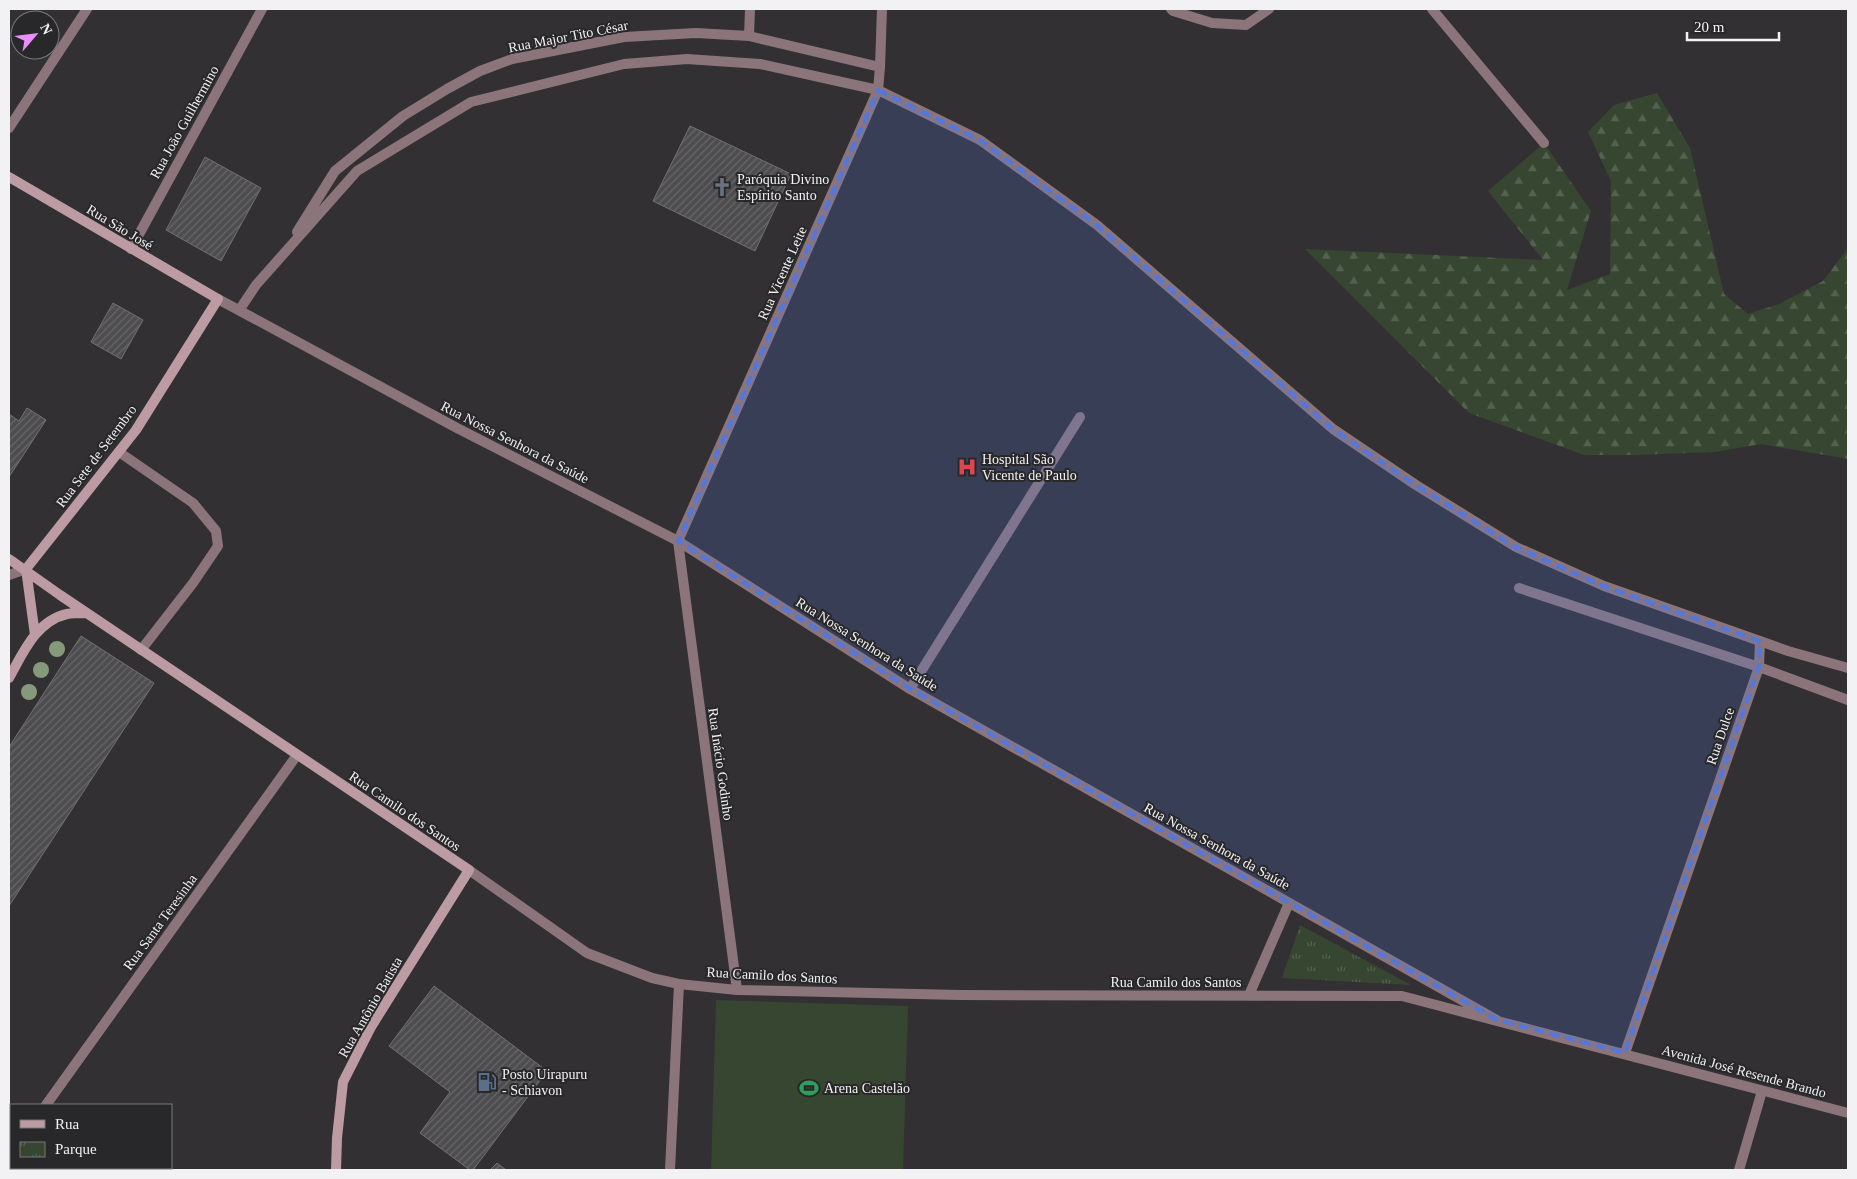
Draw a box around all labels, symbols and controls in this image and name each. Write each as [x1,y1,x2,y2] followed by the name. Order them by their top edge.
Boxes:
[10,10,60,60] north arrow
[1687,10,1780,42] scale bar
[507,17,630,55] street label: Rua Major Tito César
[1694,19,1725,35] text: 20 m
[37,21,55,37] text: N
[147,63,222,181] street label: Rua João Guilhermino
[737,172,829,203] place label: Paróquia Divino Espírito Santo
[711,176,733,198] church icon: Paróquia Divino Espírito Santo
[84,202,156,253] street label: Rua São José
[755,224,810,322] street label: Rua Vicente Leite
[438,399,591,486] street label: Rua Nossa Senhora da Saúde
[53,402,140,510] street label: Rua Sete de Setembro
[982,452,1077,483] place label: Hospital São Vicente de Paulo
[956,456,978,478] hospital icon: Hospital São Vicente de Paulo
[793,595,940,694] street label: Rua Nossa Senhora da Saúde
[1704,706,1737,767] street label: Rua Dulce
[705,707,736,821] street label: Rua Inácio Godinho
[346,769,463,854] street label: Rua Camilo dos Santos
[1141,800,1292,893] street label: Rua Nossa Senhora da Saúde
[121,871,201,973] street label: Rua Santa Teresinha
[336,954,406,1060] street label: Rua Antônio Batista
[706,965,838,986] street label: Rua Camilo dos Santos
[1110,975,1242,990] street label: Rua Camilo dos Santos
[1660,1042,1828,1101] street label: Avenida José Resende Brando
[502,1067,587,1098] place label: Posto Uirapuru - Schiavon
[476,1071,498,1093] fuel station icon: Posto Uirapuru - Schiavon
[798,1077,820,1099] sports icon: Arena Castelão
[824,1081,910,1096] place label: Arena Castelão
[10,1104,172,1169] legend
[55,1116,80,1132] text: Rua
[55,1141,97,1157] text: Parque

